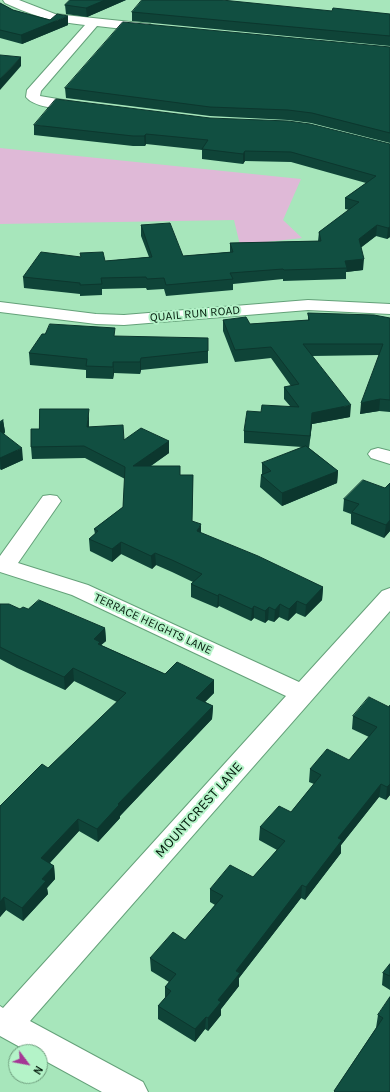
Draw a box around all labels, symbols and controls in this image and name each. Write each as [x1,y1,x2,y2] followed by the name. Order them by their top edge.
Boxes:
[149,303,241,325] street label: QUAIL RUN ROAD
[92,590,214,658] street label: TERRACE HEIGHTS LANE
[152,759,246,861] street label: MOUNTCREST LANE
[8,1044,48,1084] north arrow
[30,1063,45,1077] text: N

